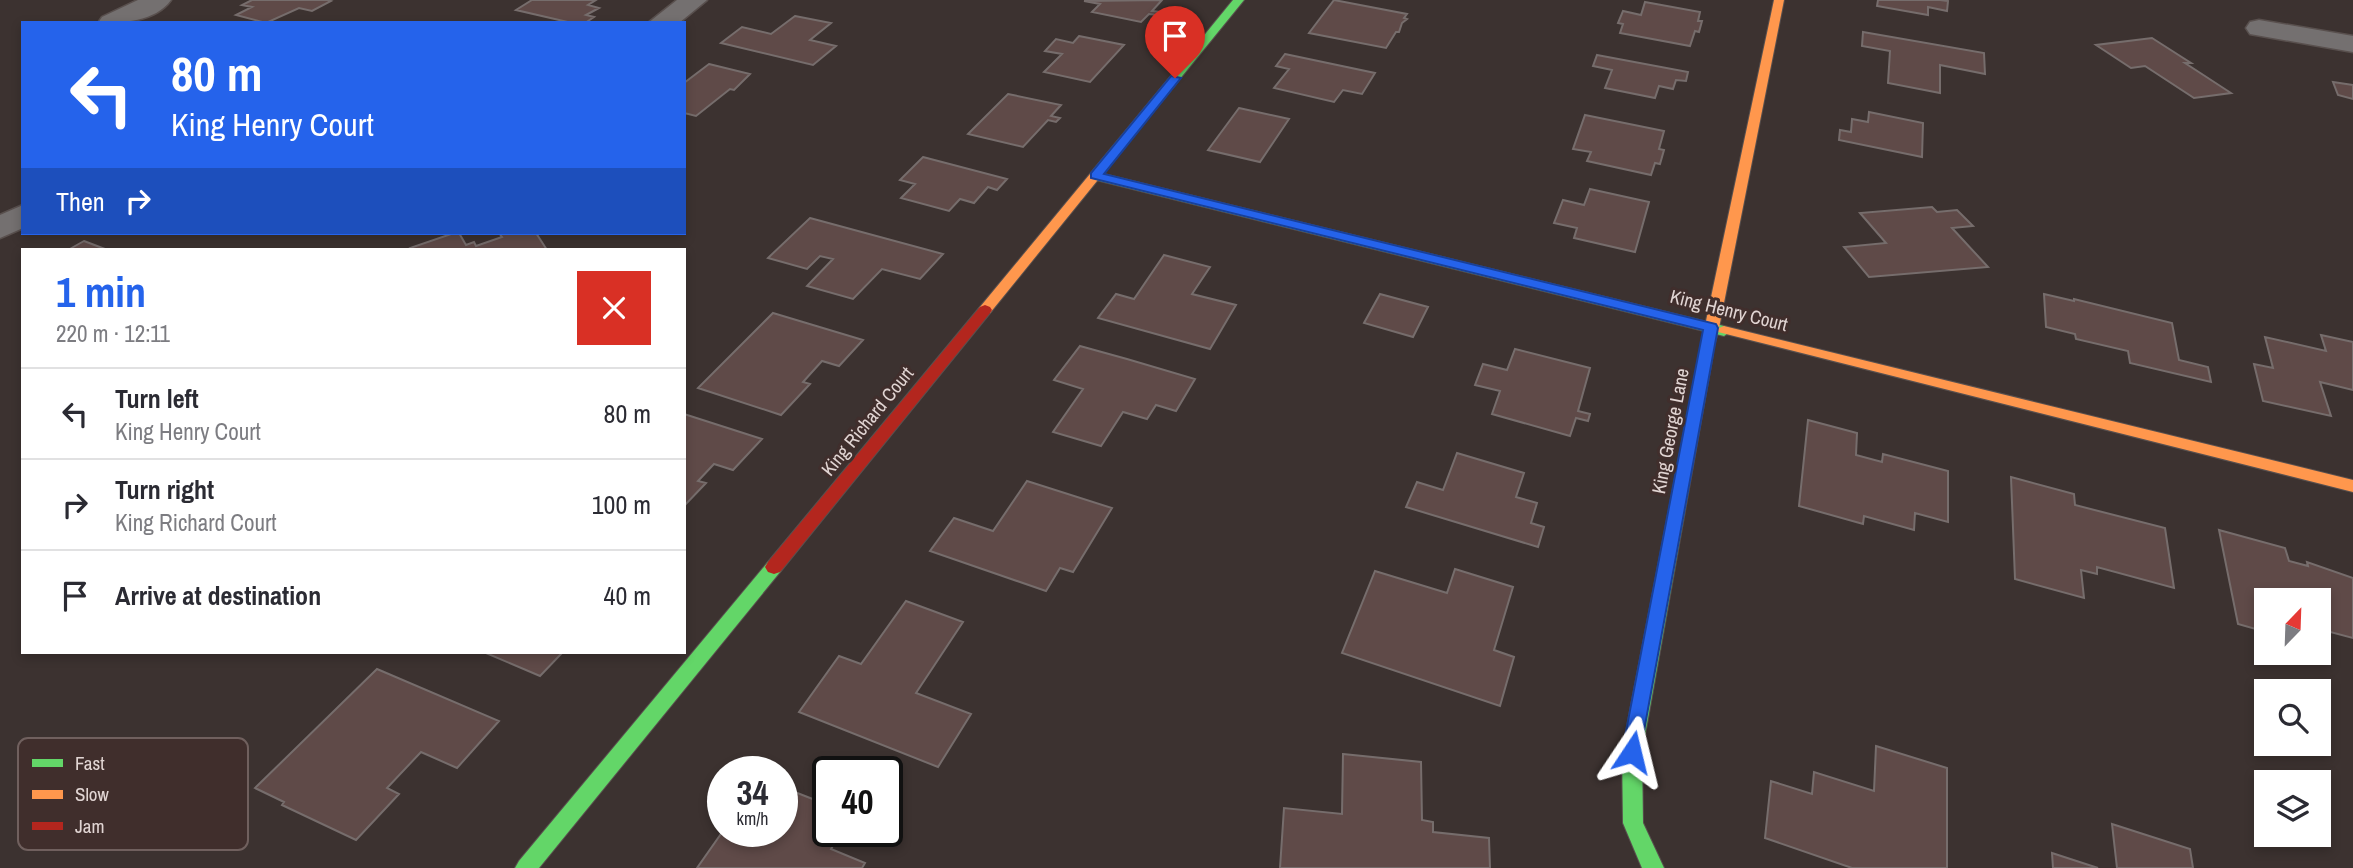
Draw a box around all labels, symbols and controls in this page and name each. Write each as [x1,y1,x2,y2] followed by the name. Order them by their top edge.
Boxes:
[1145,6,1205,78] pin
[1156,17,1194,55] icon: arrive
[171,40,263,106] text: 80 m
[56,49,147,140] icon: left
[171,103,374,146] text: King Henry Court
[119,182,157,220] icon: right
[56,184,105,219] text: Then
[56,264,146,320] text: 1 min
[577,271,651,345] button: close
[1667,283,1791,337] street label: King Henry Court
[56,318,170,349] text: 220 m · 12:11
[815,360,919,481] street label: King Richard Court
[1645,366,1695,496] street label: King George Lane
[115,381,199,416] text: Turn left
[56,395,94,433] icon: left
[604,396,651,431] text: 80 m
[115,416,261,447] text: King Henry Court
[115,472,214,507] text: Turn right
[56,486,94,524] icon: right
[592,487,651,522] text: 100 m
[115,507,276,538] text: King Richard Court
[56,577,94,615] icon: arrive
[115,578,321,613] text: Arrive at destination
[604,578,651,613] text: 40 m
[2254,588,2331,665] north arrow
[2254,588,2331,847] map controls
[2254,679,2331,756] button: search
[1595,715,1669,789] position arrow
[18,738,248,850] legend
[75,750,105,776] text: Fast
[812,756,903,847] speed limit sign: 40
[737,769,768,816] text: 34
[2254,770,2331,847] button: layers
[75,781,110,807] text: Slow
[737,806,769,831] text: km/h
[75,813,104,839] text: Jam

